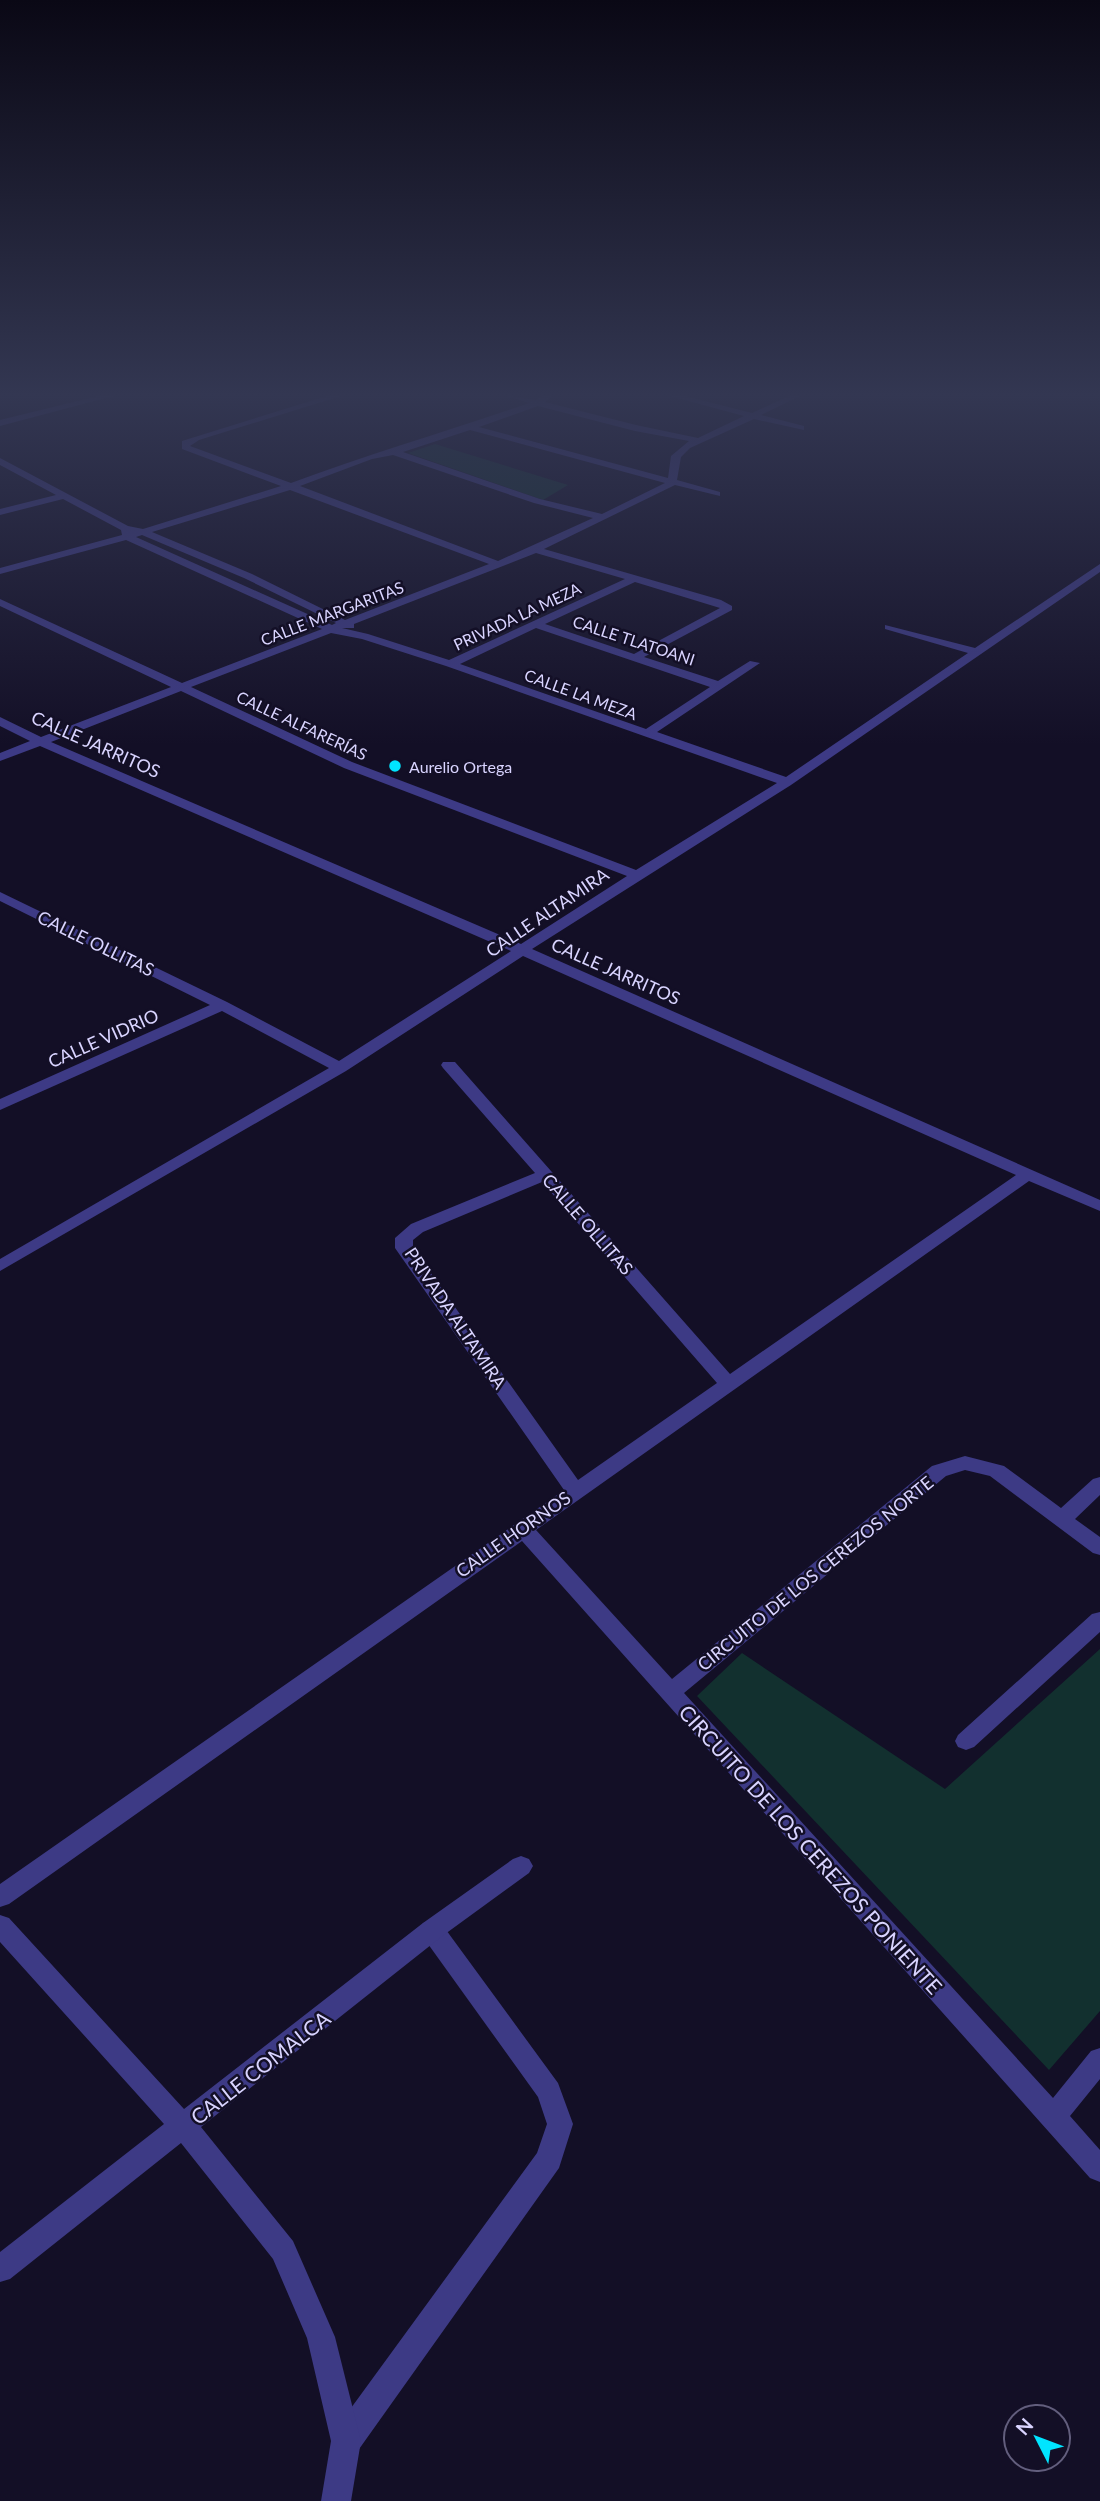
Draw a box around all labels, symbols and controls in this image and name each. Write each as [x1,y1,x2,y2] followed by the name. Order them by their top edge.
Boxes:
[258,577,406,649] street label: CALLE MARGARITAS
[450,578,584,654] street label: PRIVADA LA MEZA
[571,611,697,669] street label: CALLE TLATOANI
[522,665,640,723] street label: CALLE LA MEZA
[234,686,370,764] street label: CALLE ALFARERÍAS
[28,706,164,782] street label: CALLE JARRITOS
[409,757,512,776] place label: Aurelio Ortega
[387,758,403,774] marker: Aurelio Ortega
[481,862,613,961] street label: CALLE ALTAMIRA
[34,905,158,981] street label: CALLE OLLITAS
[548,933,684,1009] street label: CALLE JARRITOS
[44,1004,162,1072] street label: CALLE VIDRIO
[538,1169,638,1279] street label: CALLE OLLITAS
[400,1243,512,1394] street label: PRIVADA ALTAMIRA
[693,1471,937,1675] street label: CIRCUITO DE LOS CEREZOS NORTE
[451,1486,575,1582] street label: CALLE HORNOS
[674,1699,948,1999] street label: CIRCUITO DE LOS CEREZOS PONIENTE
[185,2004,335,2129] street label: CALLE COMALCA
[1002,2403,1072,2473] north arrow
[1011,2413,1037,2439] text: N

